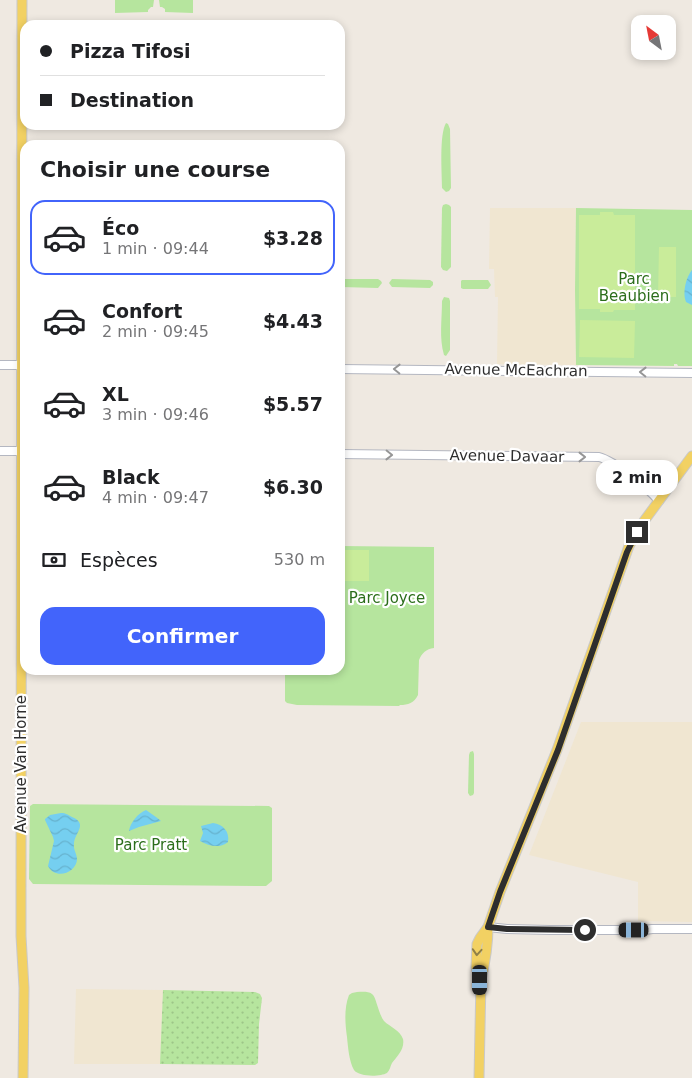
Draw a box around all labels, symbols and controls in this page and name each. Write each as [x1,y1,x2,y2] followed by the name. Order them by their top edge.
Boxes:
[631,15,676,60] north arrow
[631,15,676,60] map controls
[70,40,191,62] text: Pizza Tifosi
[70,89,194,111] text: Destination
[40,157,270,182] text: Choisir une course
[42,215,87,260] icon: car
[102,217,139,239] text: Éco
[263,227,323,249] text: $3.28
[102,239,209,258] text: 1 min · 09:44
[599,270,669,305] park label: Parc Beaubien
[42,298,87,343] icon: car
[102,300,182,322] text: Confort
[263,310,323,332] text: $4.43
[102,322,209,341] text: 2 min · 09:45
[444,360,588,380] street label: Avenue McEachran
[393,364,401,375] one-way arrow
[639,367,647,377] one-way arrow
[42,381,87,426] icon: car
[102,383,129,405] text: XL
[263,393,323,415] text: $5.57
[102,405,209,424] text: 3 min · 09:46
[450,446,565,466] street label: Avenue Davaar
[385,450,393,460] one-way arrow
[578,452,586,462] one-way arrow
[596,460,678,494] callout: 2 min
[42,464,87,509] icon: car
[102,466,160,488] text: Black
[612,468,662,487] text: 2 min
[263,476,323,498] text: $6.30
[102,488,209,507] text: 4 min · 09:47
[626,521,648,543] route end
[40,546,68,574] icon: cash
[80,549,158,571] text: Espèces
[274,550,325,569] text: 530 m
[349,589,425,607] park label: Parc Joyce
[40,607,325,665] button: Confirmer
[12,695,30,833] street label: Avenue Van Horne
[115,836,187,854] park label: Parc Pratt
[574,919,596,941] route start
[619,923,649,938] car
[471,948,482,956] one-way arrow
[472,965,487,995] car

